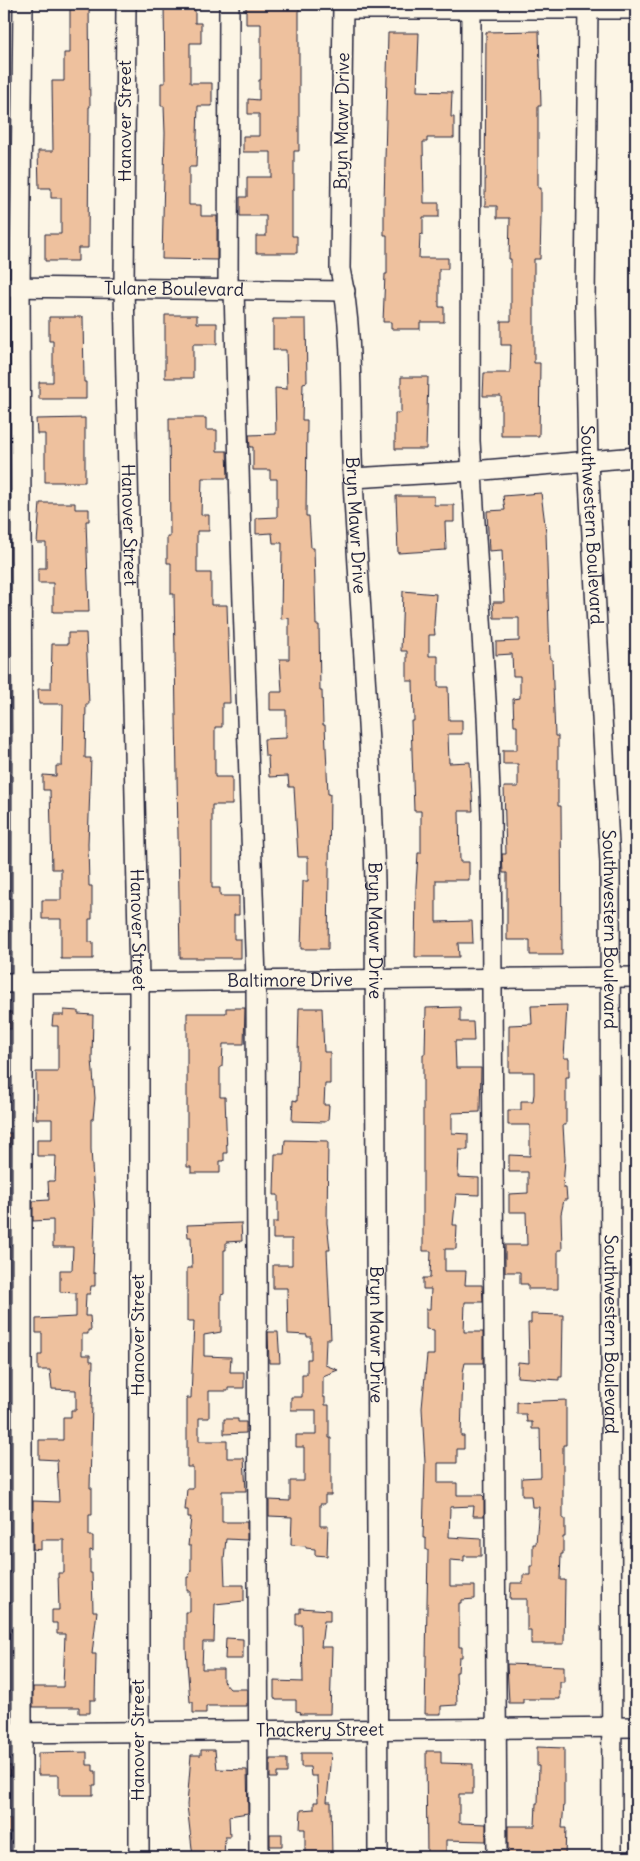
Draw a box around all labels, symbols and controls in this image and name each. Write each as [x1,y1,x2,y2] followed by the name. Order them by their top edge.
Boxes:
[329,52,354,190] street label: Bryn Mawr Drive
[113,60,136,182] street label: Hanover Street
[104,276,245,301] street label: Tulane Boulevard
[576,425,609,626] street label: Southwestern Boulevard
[341,456,372,594] street label: Bryn Mawr Drive
[117,464,142,586] street label: Hanover Street
[597,829,622,1030] street label: Southwestern Boulevard
[363,862,387,999] street label: Bryn Mawr Drive
[126,869,151,991] street label: Hanover Street
[227,968,353,992] street label: Baltimore Drive
[600,1235,623,1435] street label: Southwestern Boulevard
[365,1266,389,1403] street label: Bryn Mawr Drive
[126,1274,149,1396] street label: Hanover Street
[126,1679,149,1801] street label: Hanover Street
[256,1717,384,1742] street label: Thackery Street

